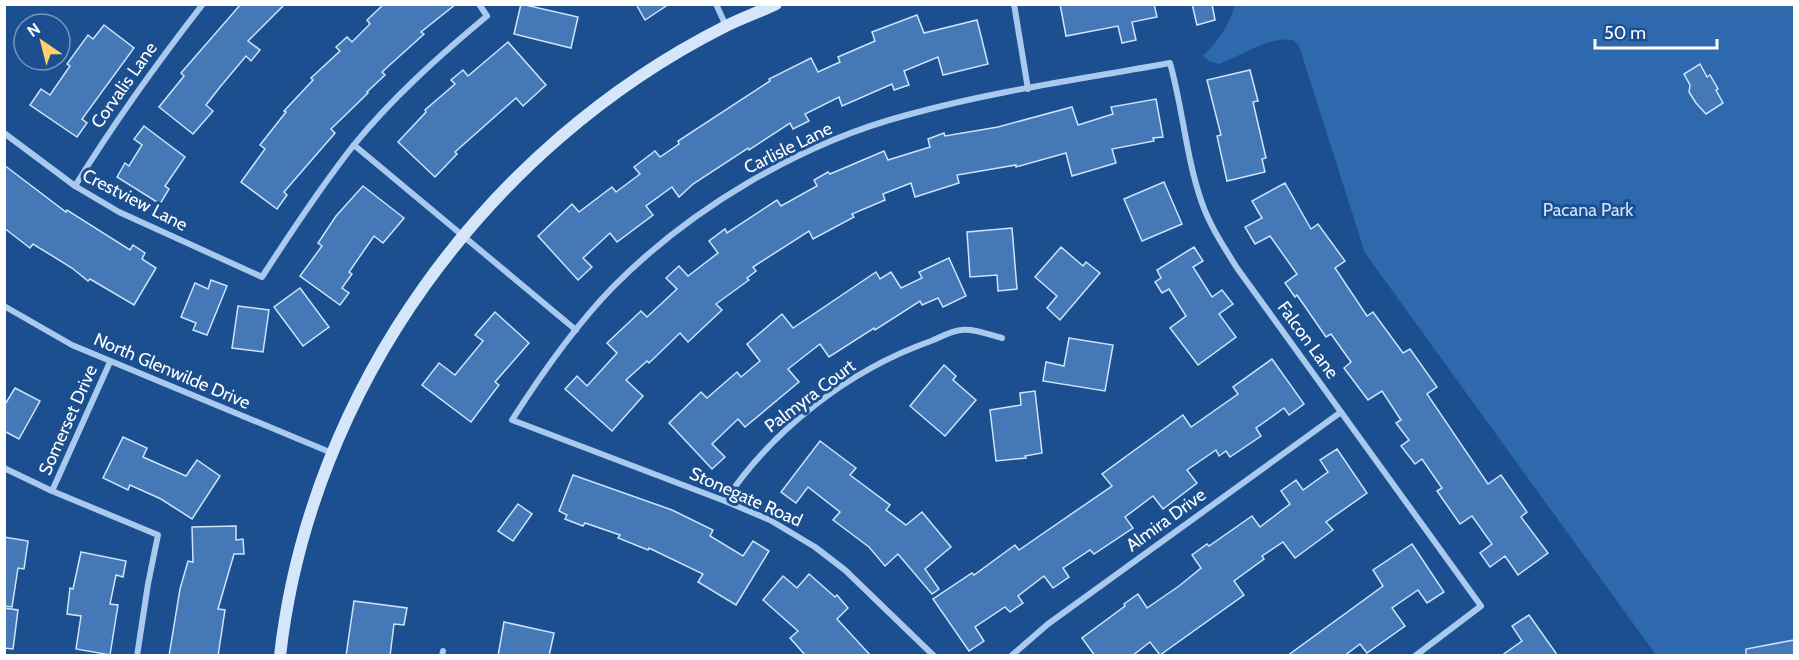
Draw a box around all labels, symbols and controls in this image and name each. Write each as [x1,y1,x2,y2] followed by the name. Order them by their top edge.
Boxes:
[12,12,72,72] north arrow
[1595,12,1716,50] scale bar
[24,19,44,41] text: N
[1604,22,1646,44] text: 50 m
[86,38,162,132] street label: Corvalis Lane
[740,117,836,179] street label: Carlisle Lane
[79,164,191,236] street label: Crestview Lane
[1543,199,1634,221] park label: Pacana Park
[1273,297,1343,383] street label: Falcon Lane
[90,328,254,414] street label: North Glenwilde Drive
[760,355,860,437] street label: Palmyra Court
[34,362,102,478] street label: Somerset Drive
[686,462,806,532] street label: Stonegate Road
[1122,484,1210,556] street label: Almira Drive

